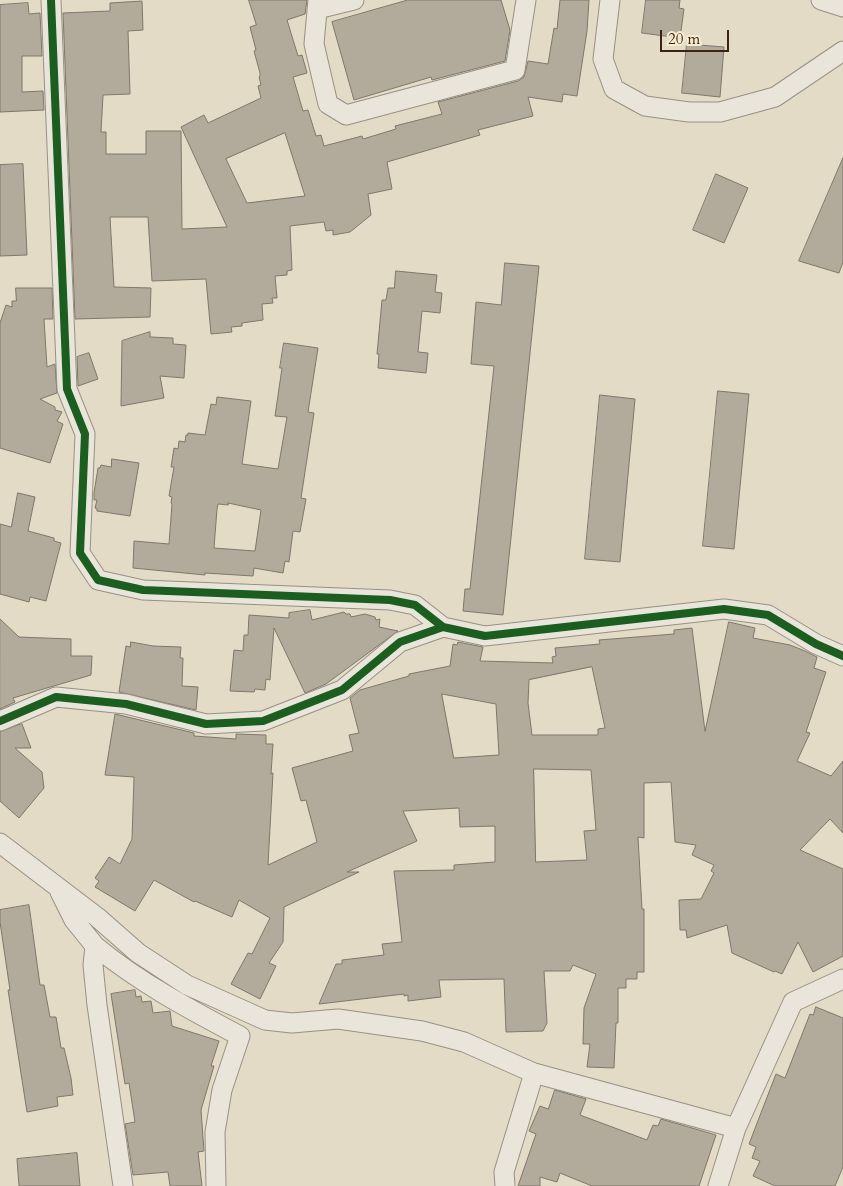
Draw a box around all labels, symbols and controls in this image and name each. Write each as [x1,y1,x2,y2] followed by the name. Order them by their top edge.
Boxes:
[663,20,732,52] scale bar
[668,29,700,49] text: 20 m

